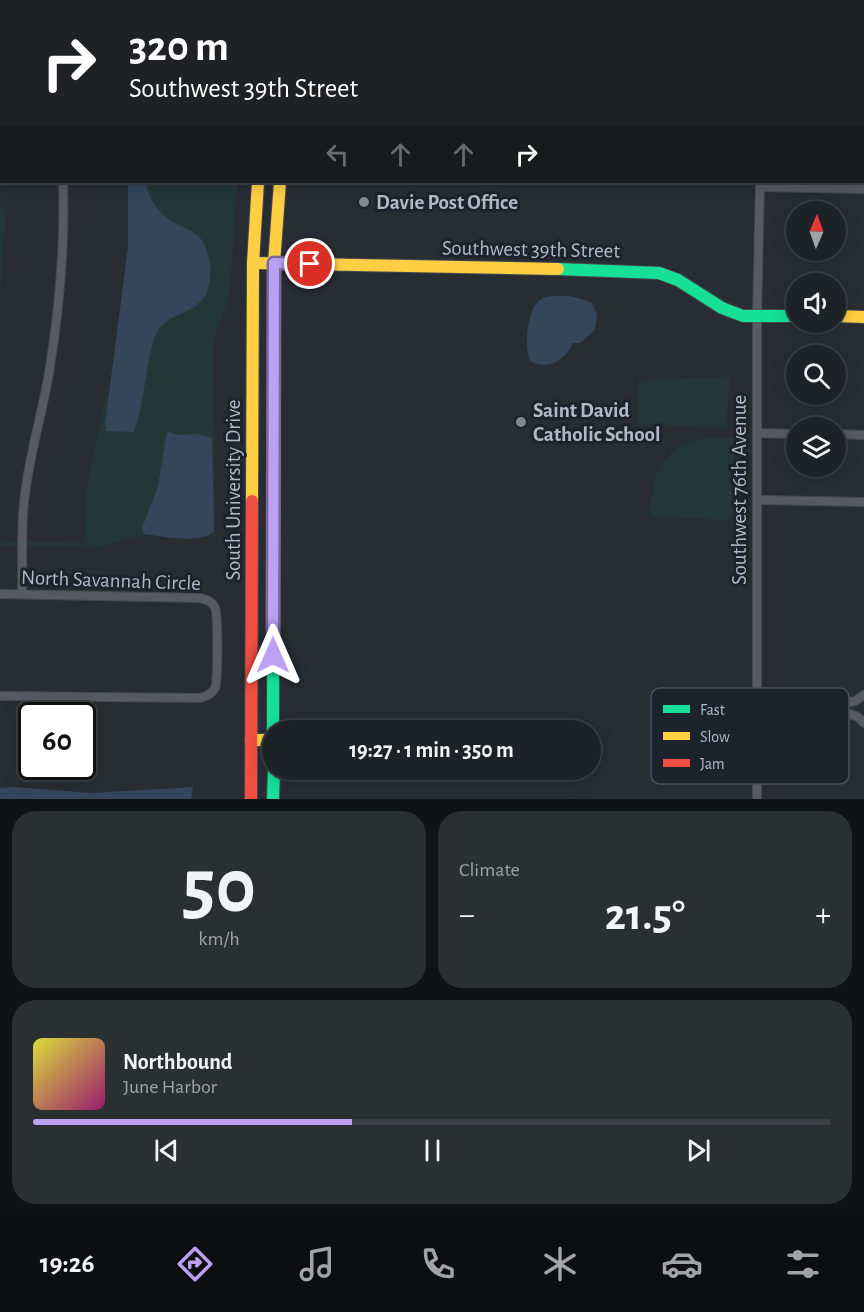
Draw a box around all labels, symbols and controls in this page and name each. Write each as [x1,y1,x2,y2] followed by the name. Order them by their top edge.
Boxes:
[30,24,108,102] icon: right
[129,26,229,68] text: 320 m
[129,75,358,102] text: Southwest 39th Street
[321,138,354,171] icon: left
[384,138,417,171] icon: ahead
[447,138,480,171] icon: ahead
[510,138,543,171] icon: right
[376,192,518,213] place label: Davie Post Office
[357,195,371,209] marker: Davie Post Office
[786,201,846,261] north arrow
[786,201,846,477] map controls
[442,237,621,262] street label: Southwest 39th Street
[284,238,335,289] pin
[293,247,326,280] icon: arrive
[786,273,846,333] button: sound
[786,345,846,405] button: search
[729,395,750,585] street label: Southwest 76th Avenue
[223,400,244,580] street label: South University Drive
[533,400,660,445] place label: Saint David Catholic School
[514,415,528,429] marker: Saint David Catholic School
[786,417,846,477] button: layers
[21,567,201,594] street label: North Savannah Circle
[241,623,305,687] position arrow
[651,688,849,784] legend
[18,702,96,780] speed limit sign: 60
[700,702,725,718] text: Fast
[700,729,730,745] text: Slow
[349,739,514,761] text: 19:27 · 1 min · 350 m
[700,756,725,772] text: Jam
[182,849,256,927] text: 50
[459,860,520,880] text: Climate
[605,893,685,938] text: 21.5°
[459,899,475,932] text: −
[815,899,831,932] text: +
[198,929,240,949] text: km/h
[123,1051,232,1073] text: Northbound
[123,1077,217,1097] text: June Harbor
[150,1134,183,1167] icon: previous
[416,1134,449,1167] icon: pause
[682,1134,715,1167] icon: next
[174,1243,216,1285] icon: directions
[296,1243,338,1285] icon: music
[417,1243,459,1285] icon: phone
[539,1243,581,1285] icon: climate
[661,1243,703,1285] icon: car
[782,1243,824,1285] icon: filters
[40,1250,95,1277] text: 19:26

